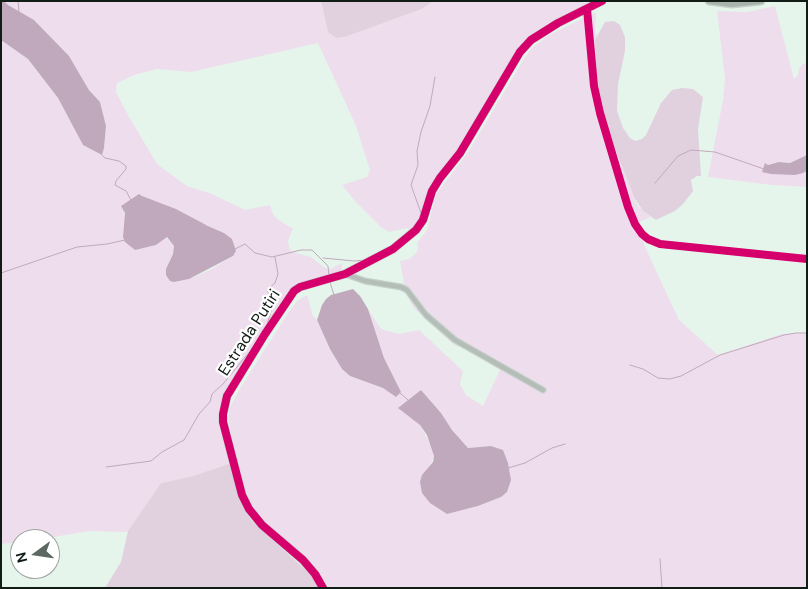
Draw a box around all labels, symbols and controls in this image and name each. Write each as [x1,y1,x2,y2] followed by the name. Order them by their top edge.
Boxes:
[215,286,285,380] street label: Estrada Putiri
[10,529,60,579] north arrow
[11,550,31,565] text: N

